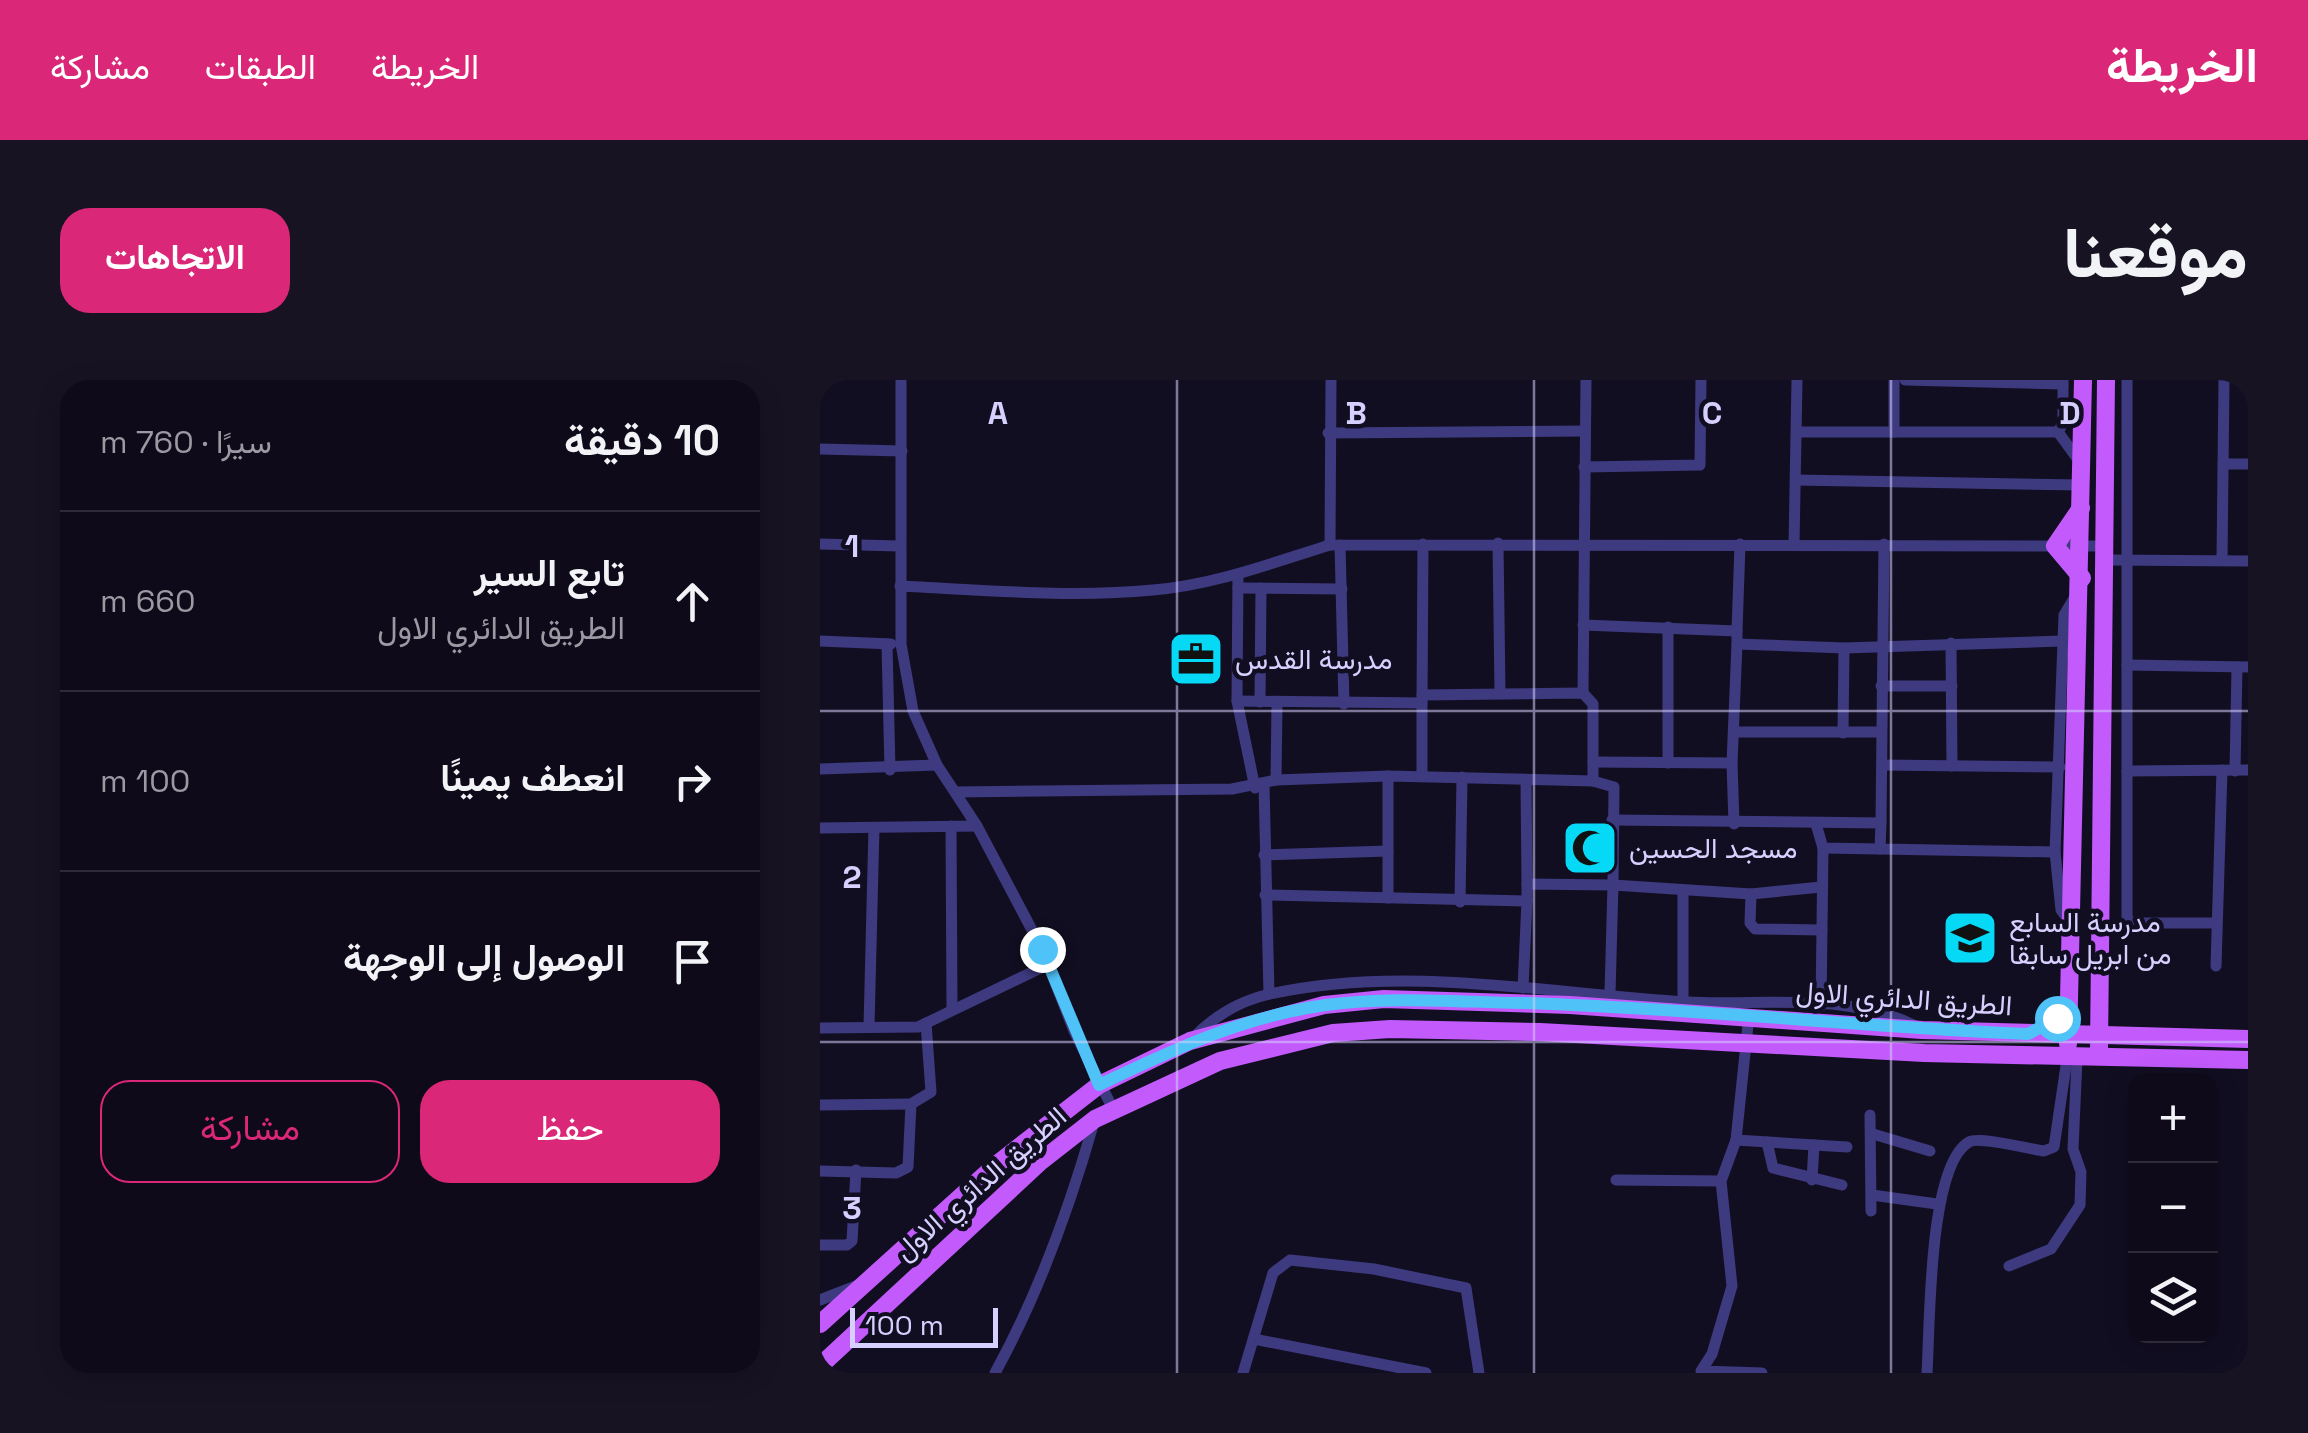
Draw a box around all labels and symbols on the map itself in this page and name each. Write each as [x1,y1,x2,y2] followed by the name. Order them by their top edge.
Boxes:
[988,393,1008,433] text: A
[1345,393,1367,433] text: B
[1702,393,1722,433] text: C
[2059,393,2081,433] text: D
[845,526,859,566] text: 1
[1166,629,1226,689] office icon: مدرسة القدس
[1235,641,1392,677] place label: مدرسة القدس
[1560,818,1620,878] mosque icon: مسجد الحسين
[1629,830,1797,866] place label: مسجد الحسين
[842,857,862,897] text: 2
[2009,904,2171,972] place label: مدرسة السابع من ابريل سابقا
[1940,908,2000,968] school or university icon: مدرسة السابع من ابريل سابقا
[1020,927,1066,973] route end
[1794,972,2013,1029] street label: الطريق الدائري الاول
[2035,996,2081,1042] route start
[886,1098,1077,1271] street label: الطريق الدائري الاول
[842,1188,862,1228] text: 3
[850,1303,998,1348] scale bar

